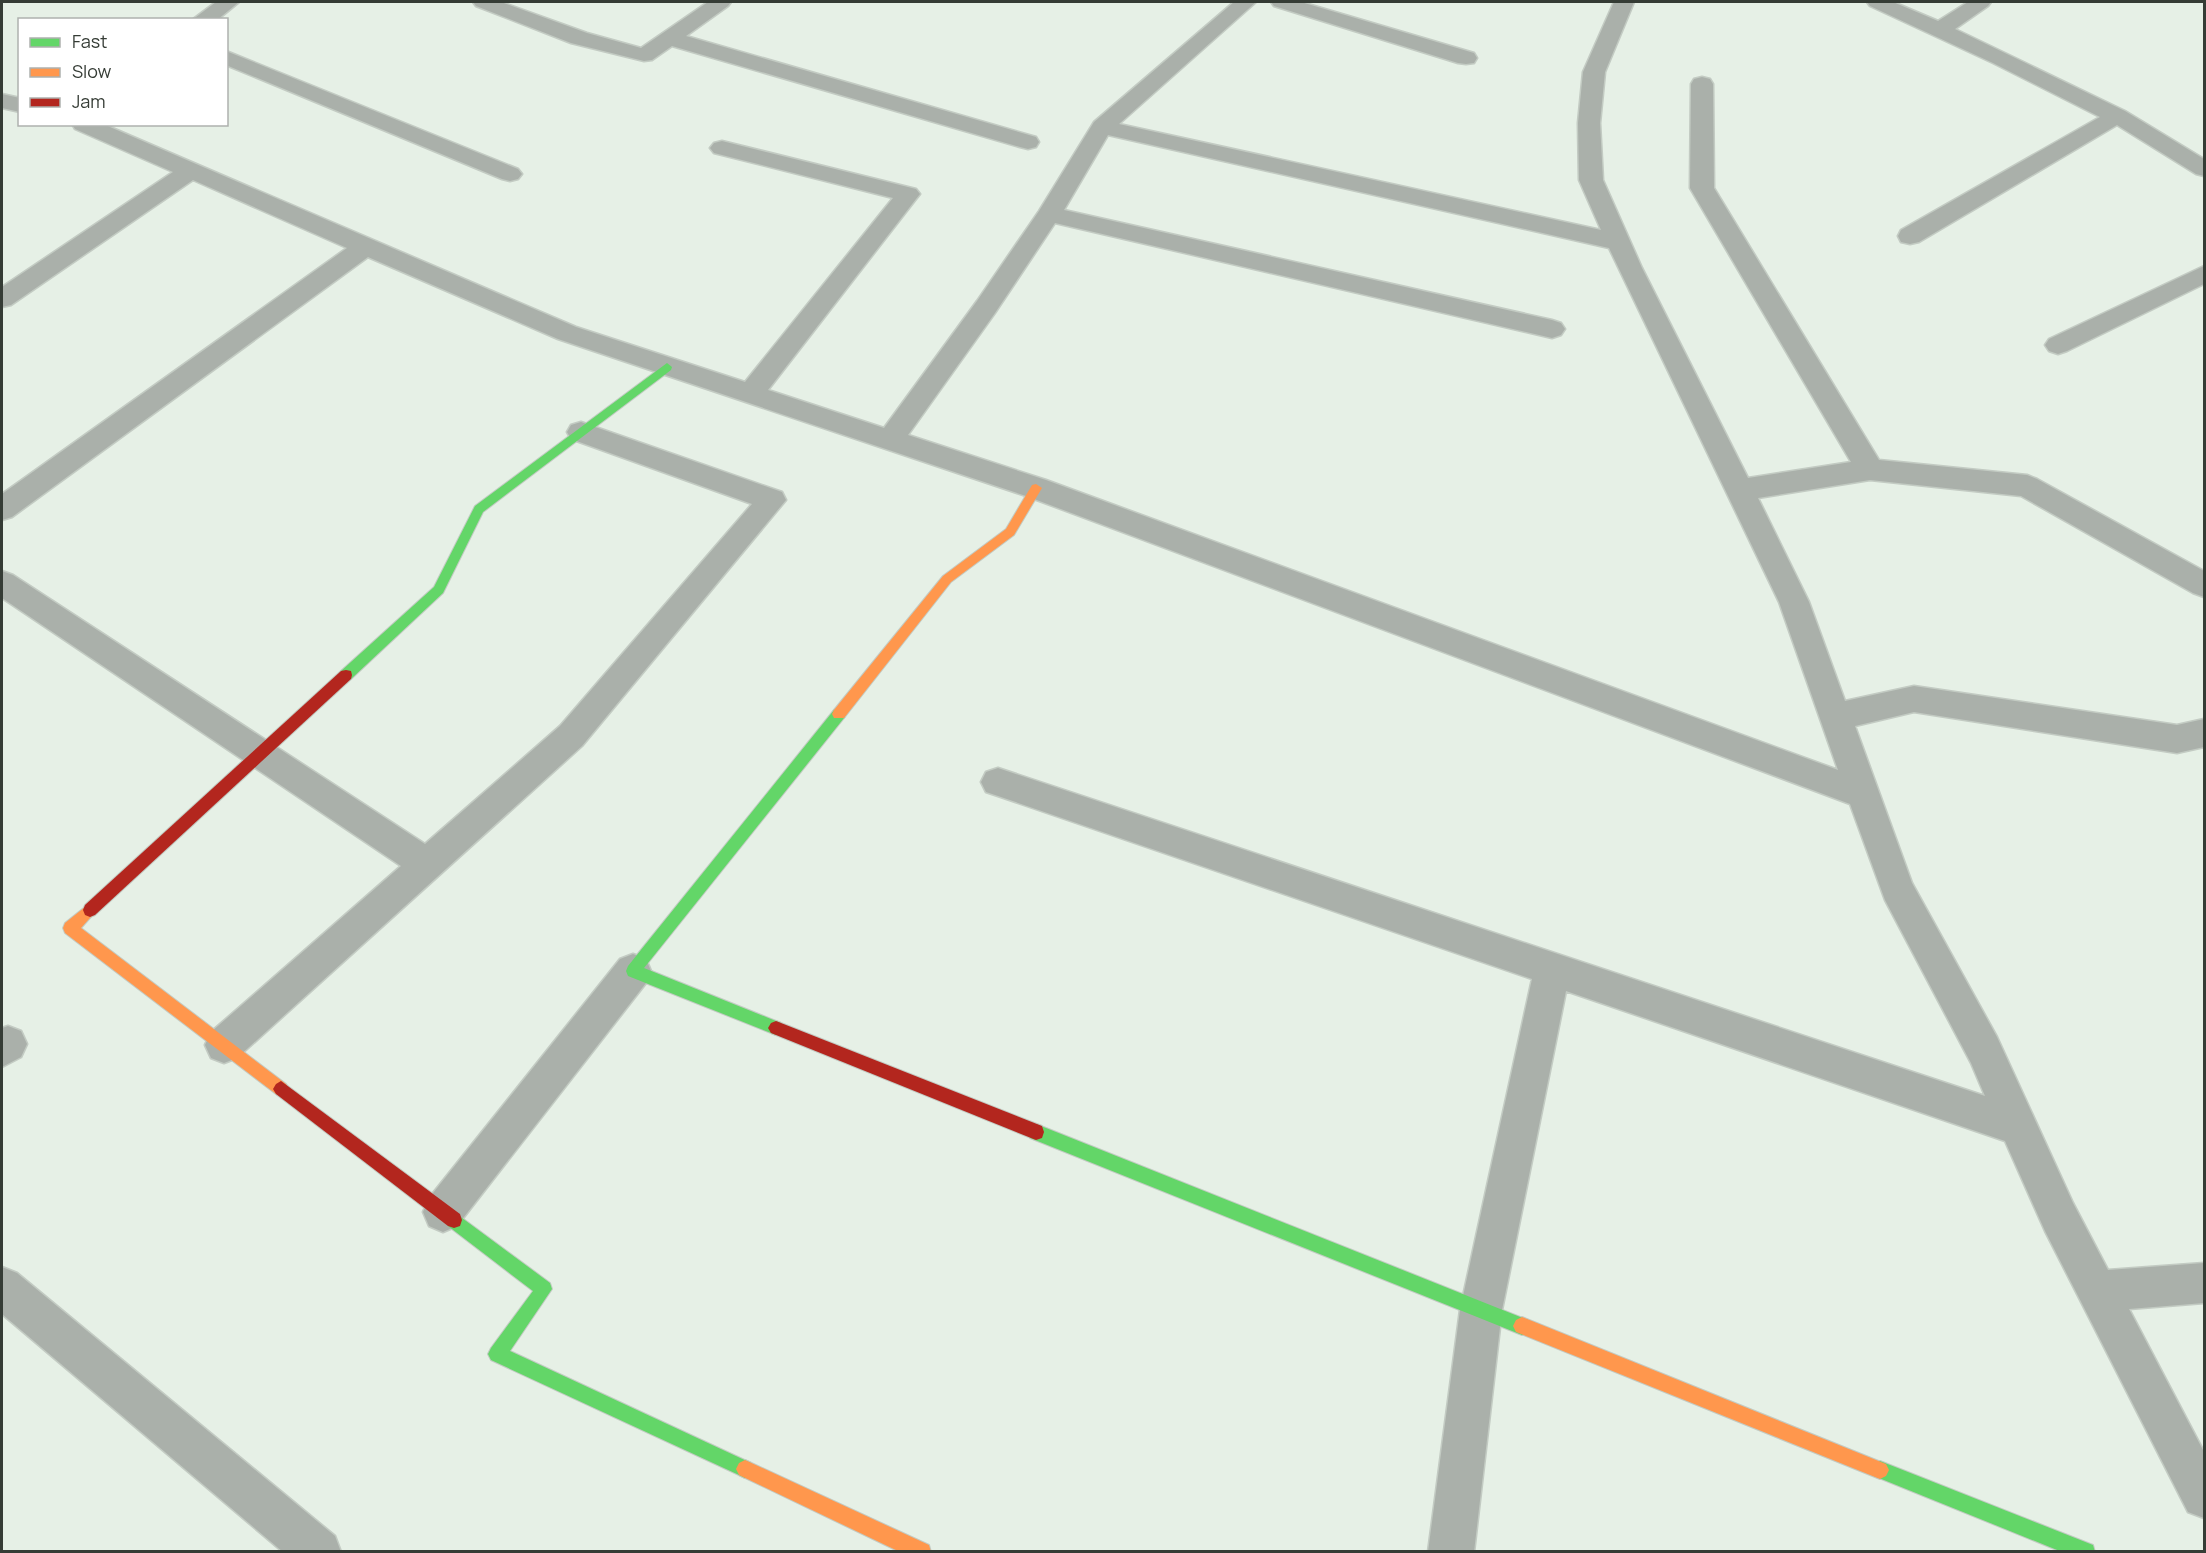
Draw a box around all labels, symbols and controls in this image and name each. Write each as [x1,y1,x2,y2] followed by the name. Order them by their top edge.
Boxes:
[18,18,228,126] legend
[72,29,107,53] text: Fast
[72,59,112,83] text: Slow
[72,89,106,113] text: Jam

